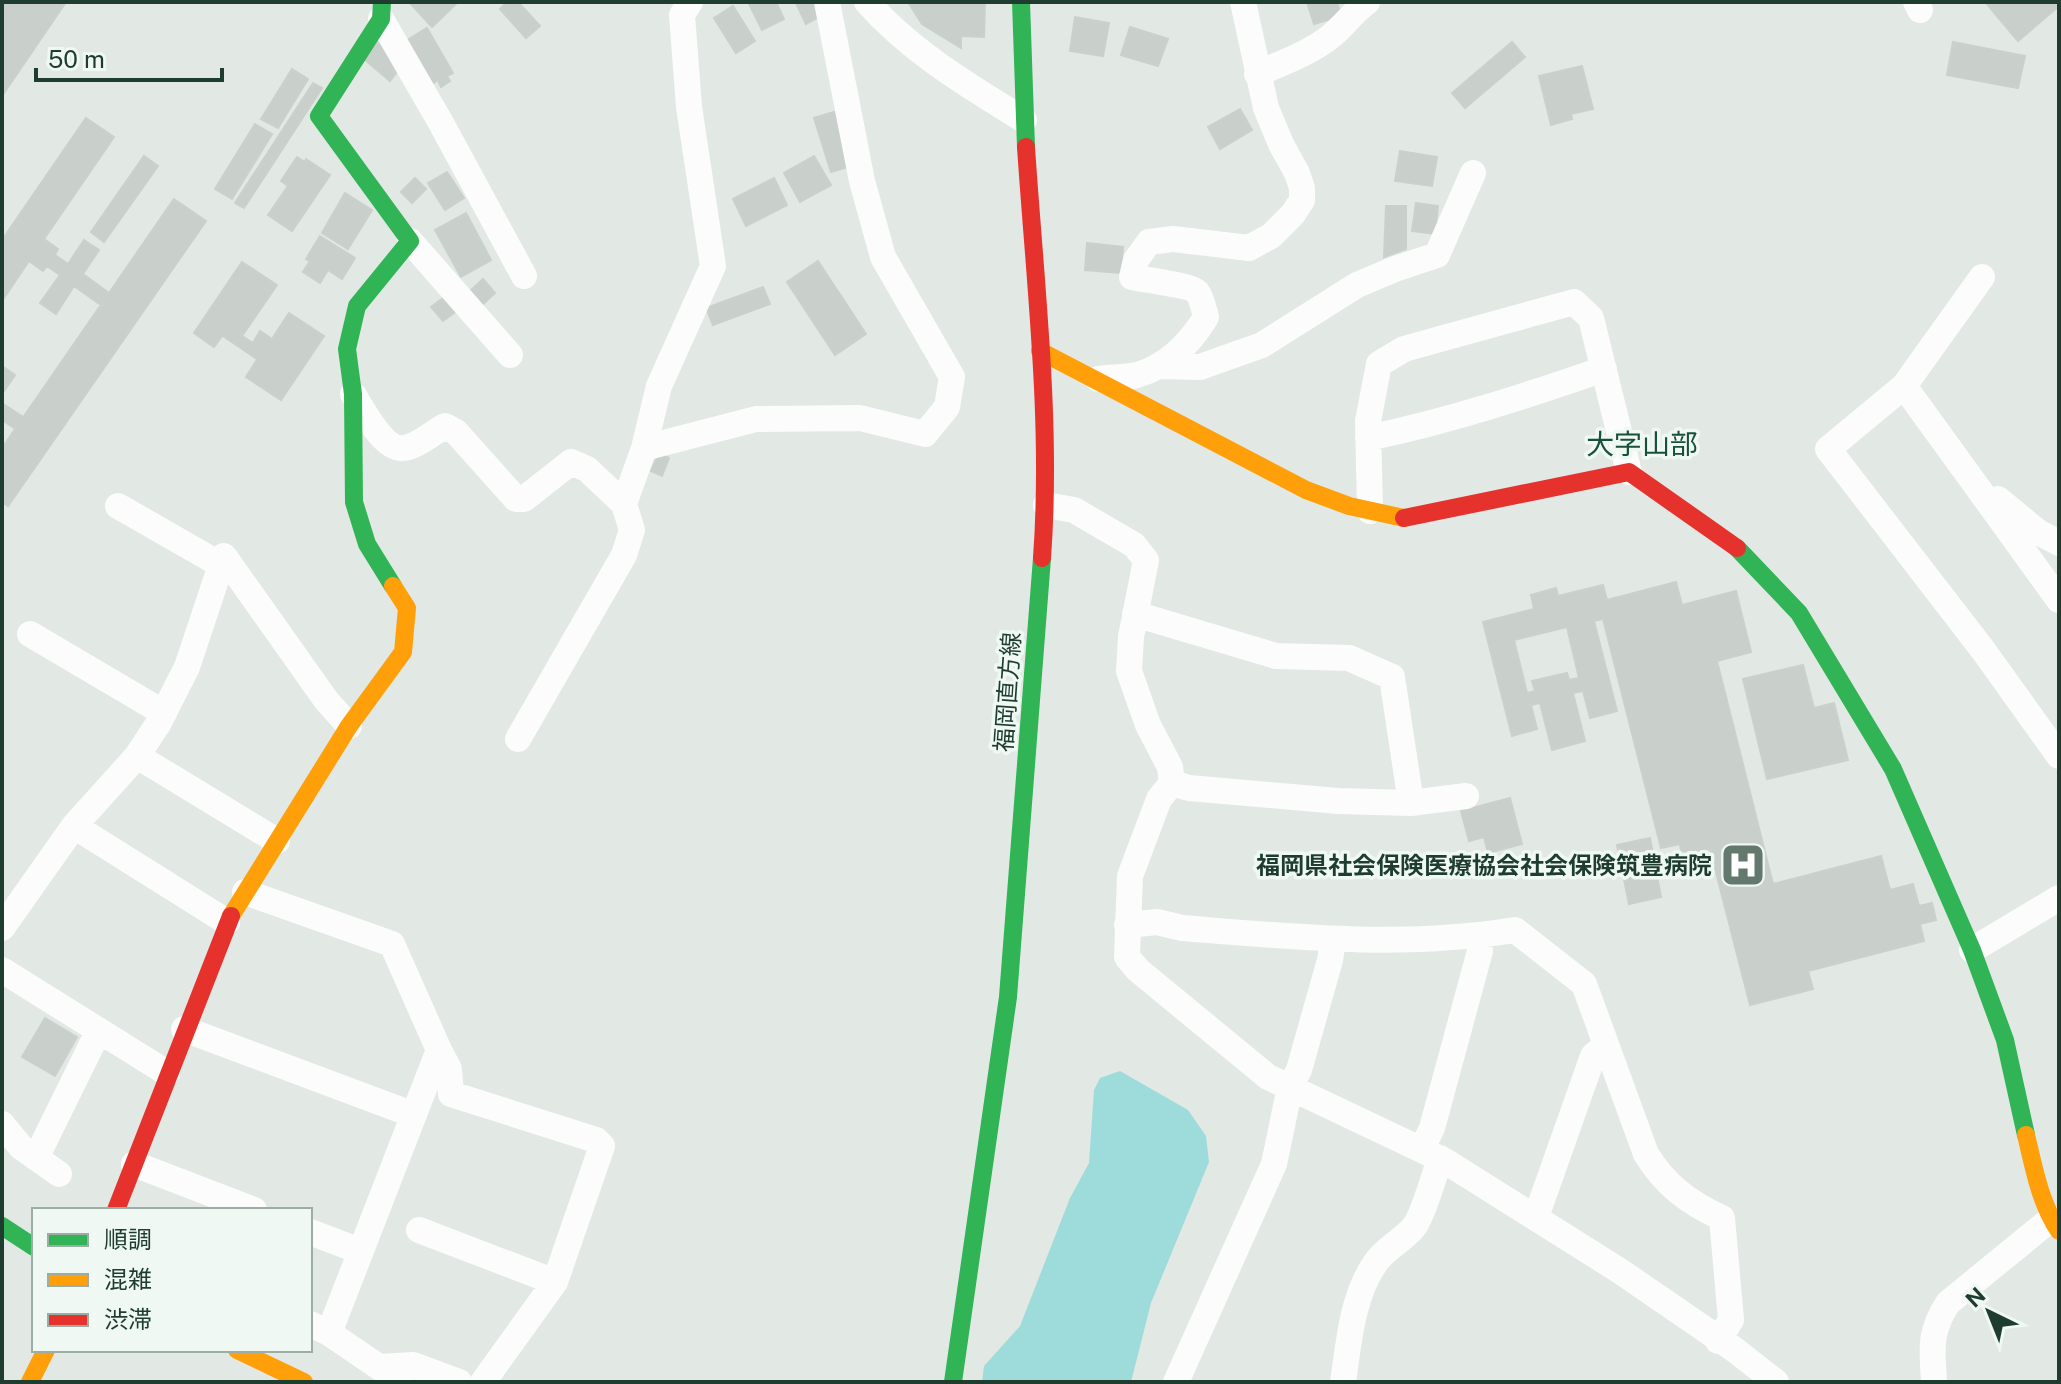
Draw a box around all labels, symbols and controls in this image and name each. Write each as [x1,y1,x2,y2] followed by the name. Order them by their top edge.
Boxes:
[36,32,222,82] scale bar
[48,45,105,73] text: 50 m
[1586,427,1698,460] district label: 大字山部
[989,631,1025,753] street label: 福岡直方線
[1719,841,1767,889] hospital icon: 福岡県社会保険医療協会社会保険筑豊病院
[1256,851,1712,879] place label: 福岡県社会保険医療協会社会保険筑豊病院
[32,1208,312,1352] legend
[104,1225,152,1253] text: 順調
[104,1265,152,1293] text: 混雑
[1949,1272,2029,1352] north arrow
[1960,1282,1991,1313] text: N
[104,1305,152,1333] text: 渋滞

